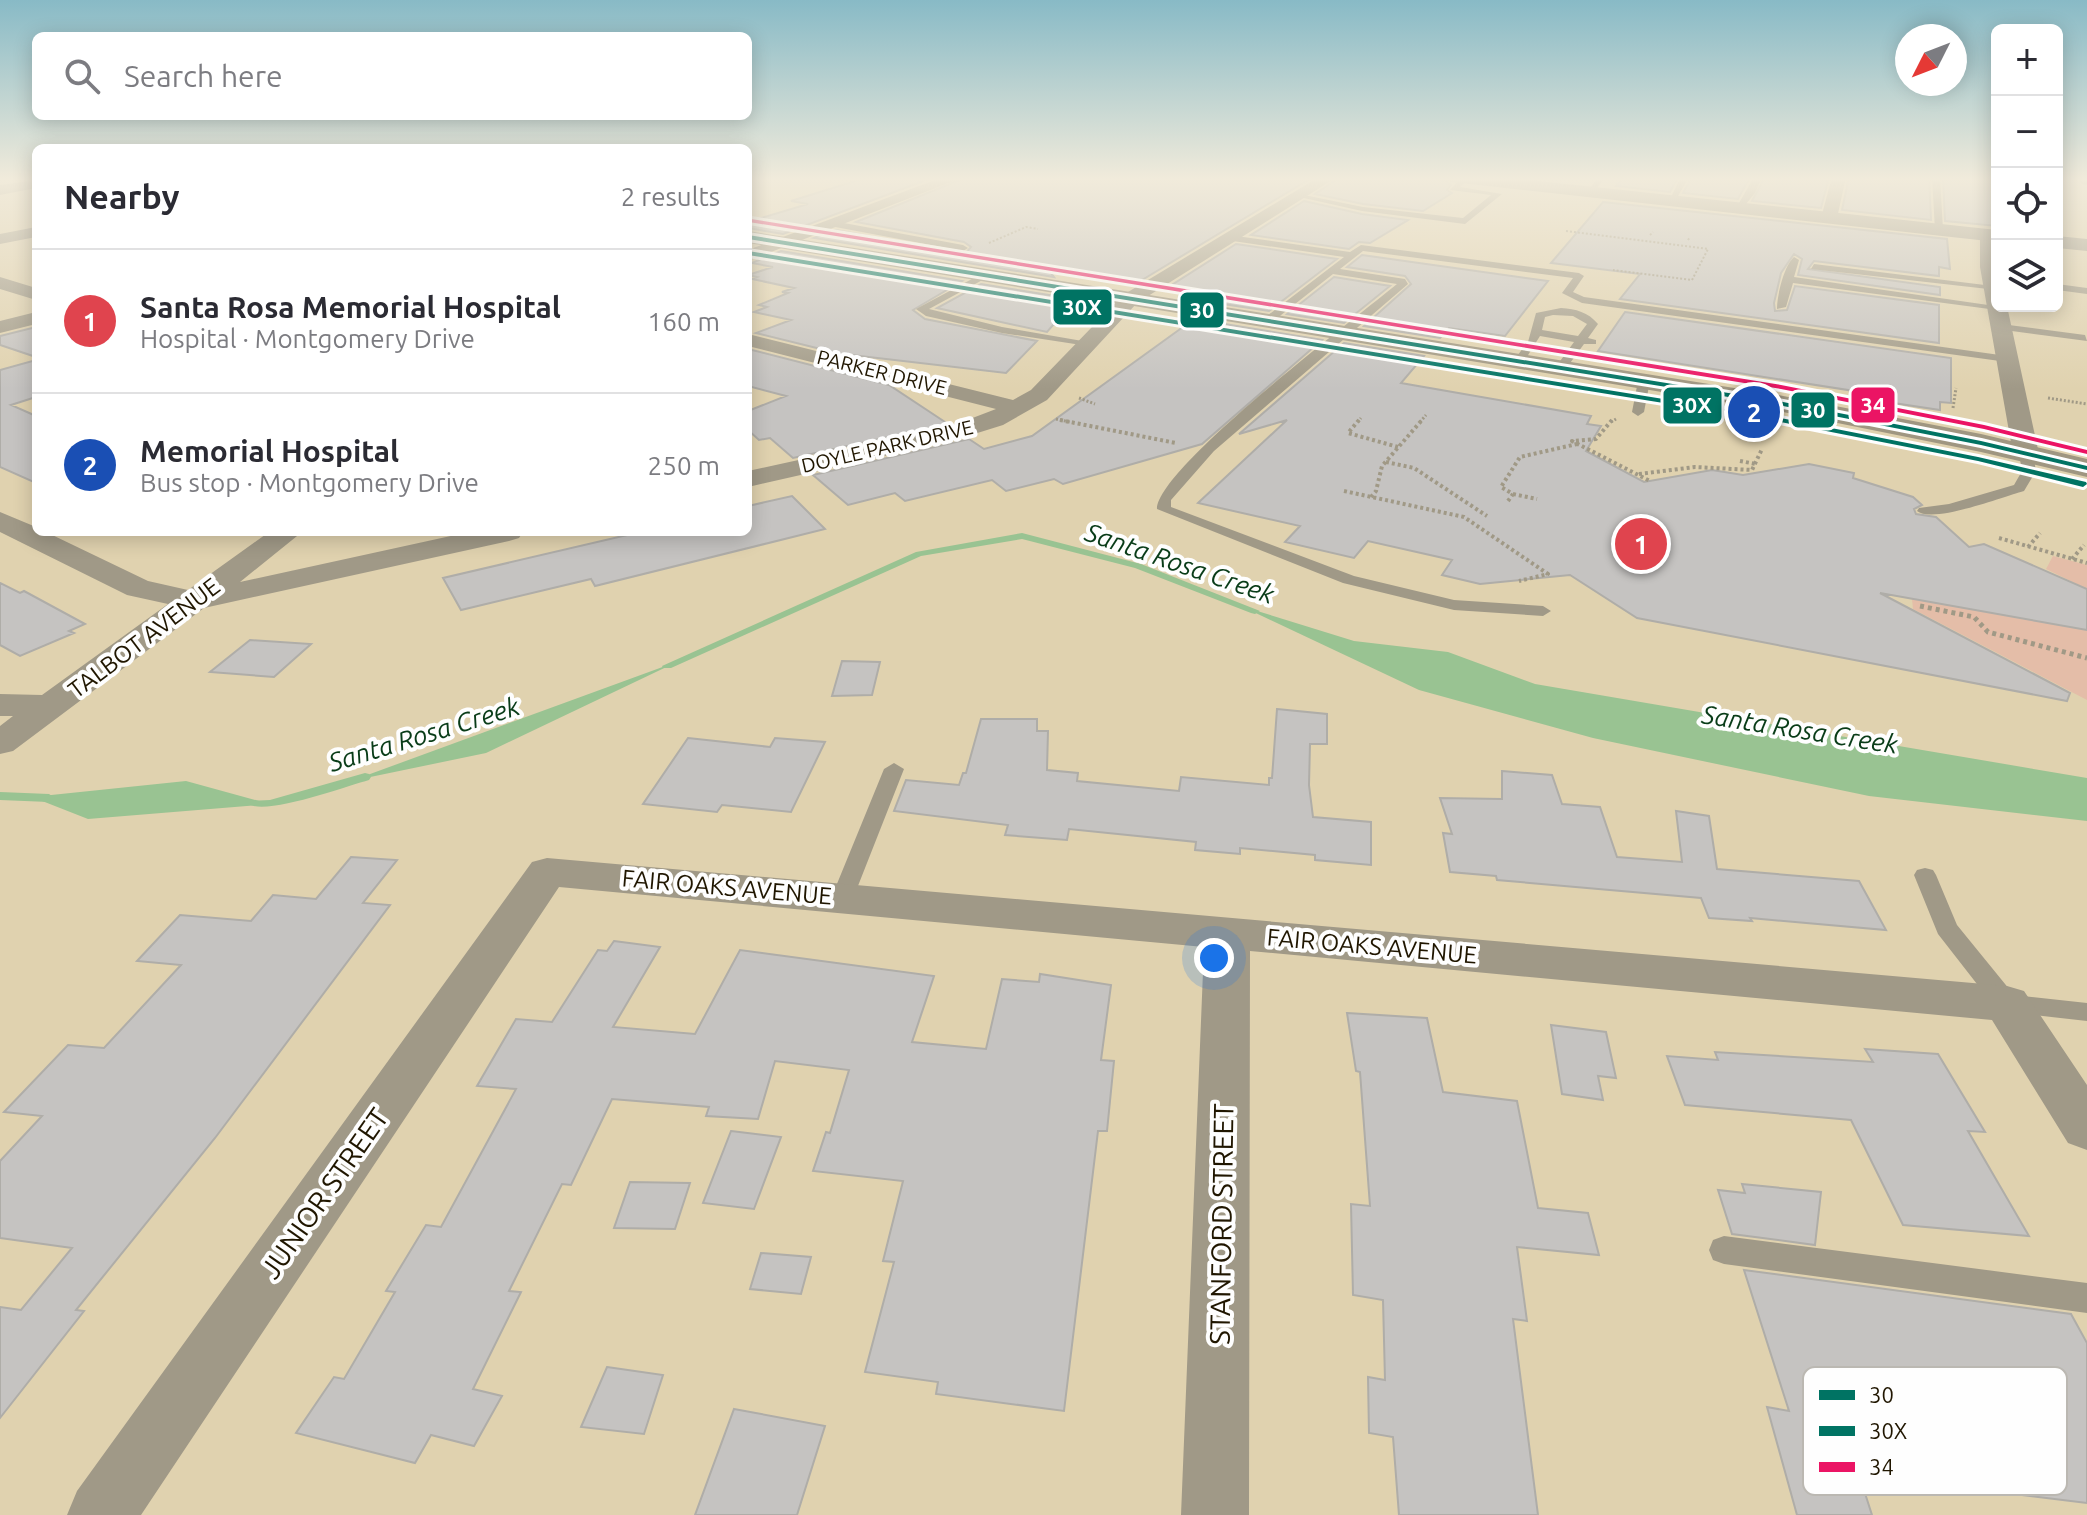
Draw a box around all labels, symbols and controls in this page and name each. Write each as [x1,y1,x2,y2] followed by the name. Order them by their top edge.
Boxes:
[1895,24,1967,96] north arrow
[1991,24,2063,312] map controls
[1991,24,2063,96] button: +
[32,32,752,120] search box
[60,54,104,98] icon: search
[124,59,283,93] text: Search here
[1991,96,2063,168] button: −
[1991,168,2063,240] button: locate
[64,177,179,215] text: Nearby
[621,182,720,211] text: 2 results
[1991,240,2063,312] button: layers
[1052,288,1113,326] line badge: 30X
[140,290,561,324] text: Santa Rosa Memorial Hospital
[1179,291,1225,329] line badge: 30
[1062,294,1102,319] text: 30X
[1190,297,1214,322] text: 30
[83,307,97,336] text: 1
[648,307,720,336] text: 160 m
[140,324,475,353] text: Hospital · Montgomery Drive
[815,345,949,399] street label: PARKER DRIVE
[1728,382,1780,442] pin: 2
[1662,386,1723,425] line badge: 30X
[1850,386,1896,424] line badge: 34
[1790,391,1836,429] line badge: 30
[1672,392,1712,417] text: 30X
[1861,392,1885,417] text: 34
[1801,397,1825,422] text: 30
[799,415,975,477] street label: DOYLE PARK DRIVE
[140,434,399,468] text: Memorial Hospital
[83,451,97,480] text: 2
[648,451,720,480] text: 250 m
[140,468,479,497] text: Bus stop · Montgomery Drive
[1615,514,1667,574] pin: 1
[1081,517,1279,609] water label: Santa Rosa Creek
[63,572,225,704] street label: TALBOT AVENUE
[324,691,524,777] water label: Santa Rosa Creek
[1699,699,1901,759] water label: Santa Rosa Creek
[621,864,833,910] street label: FAIR OAKS AVENUE
[1266,923,1478,969] street label: FAIR OAKS AVENUE
[1194,938,1234,978] your location
[254,1102,394,1284] street label: JUNIOR STREET
[1203,1103,1239,1345] street label: STANFORD STREET
[1803,1367,2067,1495] legend
[1869,1382,1894,1407] text: 30
[1869,1418,1907,1443] text: 30X
[1869,1454,1894,1479] text: 34

